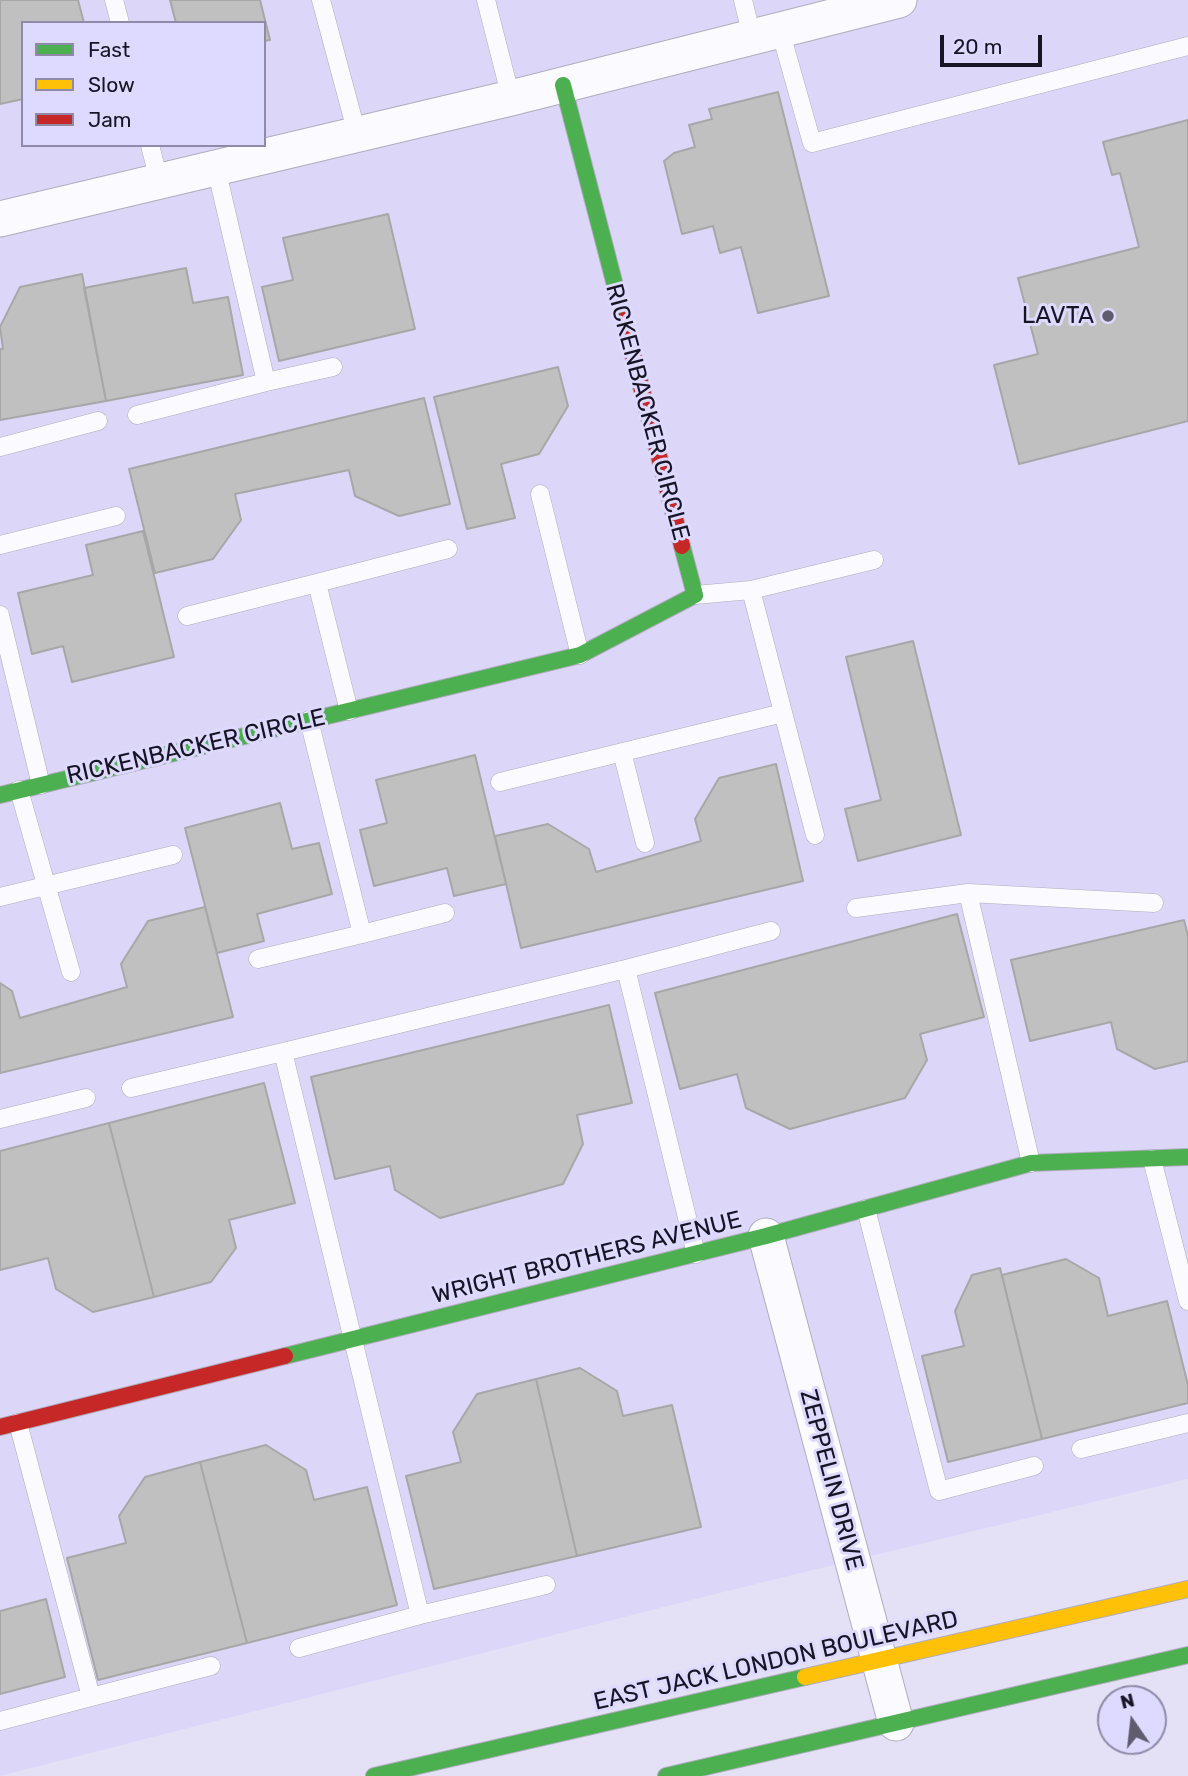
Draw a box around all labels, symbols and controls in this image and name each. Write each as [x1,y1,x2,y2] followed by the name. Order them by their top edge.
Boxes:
[21,21,266,147] legend
[943,21,1044,65] scale bar
[953,34,1002,59] text: 20 m
[88,37,130,62] text: Fast
[88,72,135,97] text: Slow
[88,107,132,132] text: Jam
[599,281,695,543] street label: RICKENBACKER CIRCLE
[1022,302,1094,330] place label: LAVTA
[1100,308,1116,324] marker: LAVTA
[64,703,328,791] street label: RICKENBACKER CIRCLE
[429,1206,745,1310] street label: WRIGHT BROTHERS AVENUE
[793,1386,869,1574] street label: ZEPPELIN DRIVE
[591,1605,961,1717] street label: EAST JACK LONDON BOULEVARD
[1097,1685,1167,1755] north arrow
[1118,1688,1137,1714] text: N

